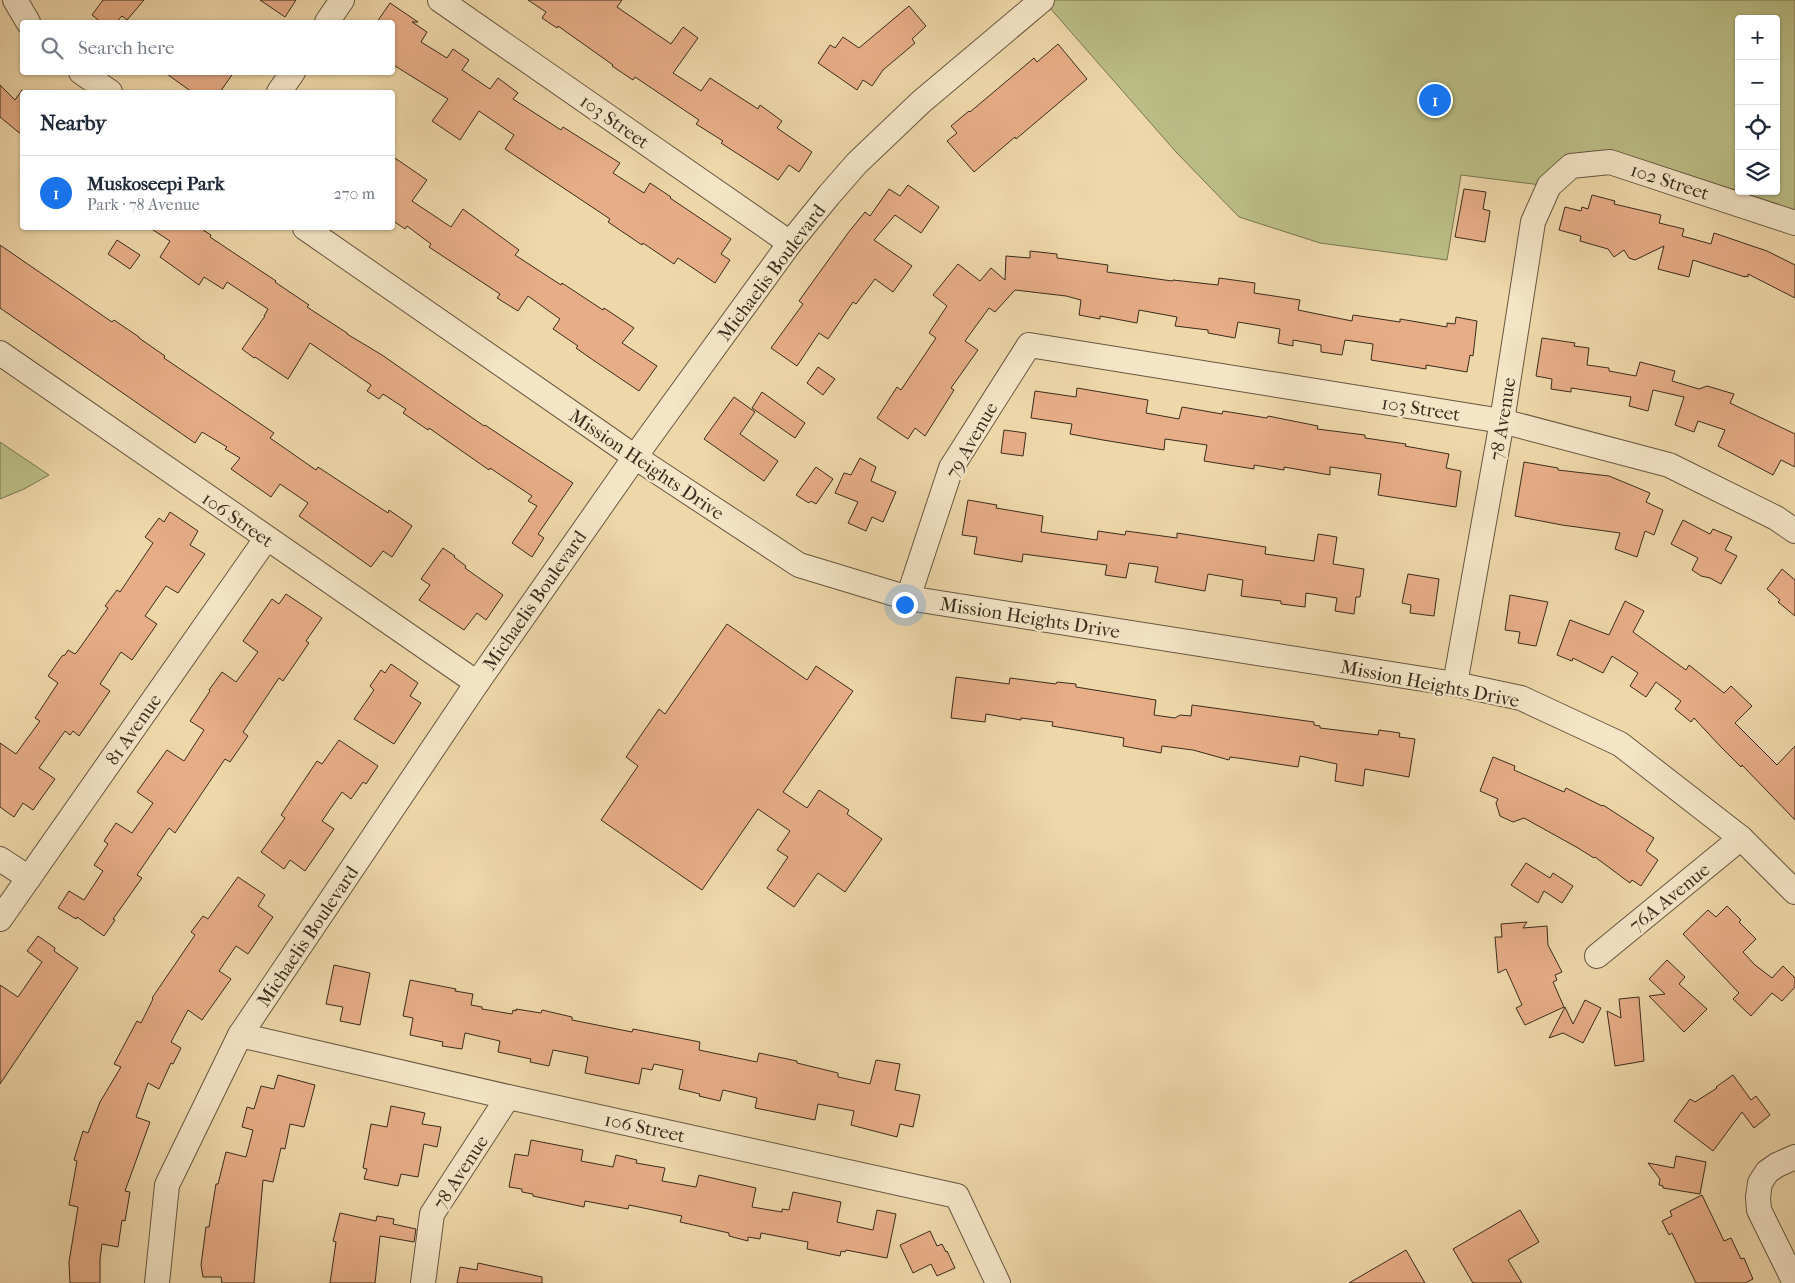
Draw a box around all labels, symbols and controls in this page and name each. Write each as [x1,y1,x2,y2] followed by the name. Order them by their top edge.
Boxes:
[1735,15,1780,195] map controls
[1735,15,1780,60] button: +
[20,20,395,75] search box
[38,34,66,62] icon: search
[78,37,174,59] text: Search here
[1735,60,1780,105] button: −
[1419,81,1451,119] pin: 1
[576,90,653,154] street label: 103 Street
[1735,105,1780,150] button: locate
[40,111,106,135] text: Nearby
[1735,150,1780,195] button: layers
[1628,159,1712,205] street label: 102 Street
[87,173,225,195] text: Muskoseepi Park
[53,184,59,203] text: 1
[334,184,375,203] text: 270 m
[87,195,200,214] text: Park · 78 Avenue
[713,200,831,345] street label: Michaelis Boulevard
[1486,376,1520,462] street label: 78 Avenue
[1380,392,1462,426] street label: 103 Street
[941,398,1003,483] street label: 79 Avenue
[565,405,728,525] street label: Mission Heights Drive
[198,487,277,552] street label: 106 Street
[478,526,592,675] street label: Michaelis Boulevard
[892,592,918,618] your location
[938,593,1121,643] street label: Mission Heights Drive
[1338,656,1521,712] street label: Mission Heights Drive
[101,690,166,769] street label: 81 Avenue
[1625,859,1714,937] street label: 76A Avenue
[253,861,363,1011] street label: Michaelis Boulevard
[603,1109,687,1147] street label: 106 Street
[429,1131,493,1214] street label: 78 Avenue

